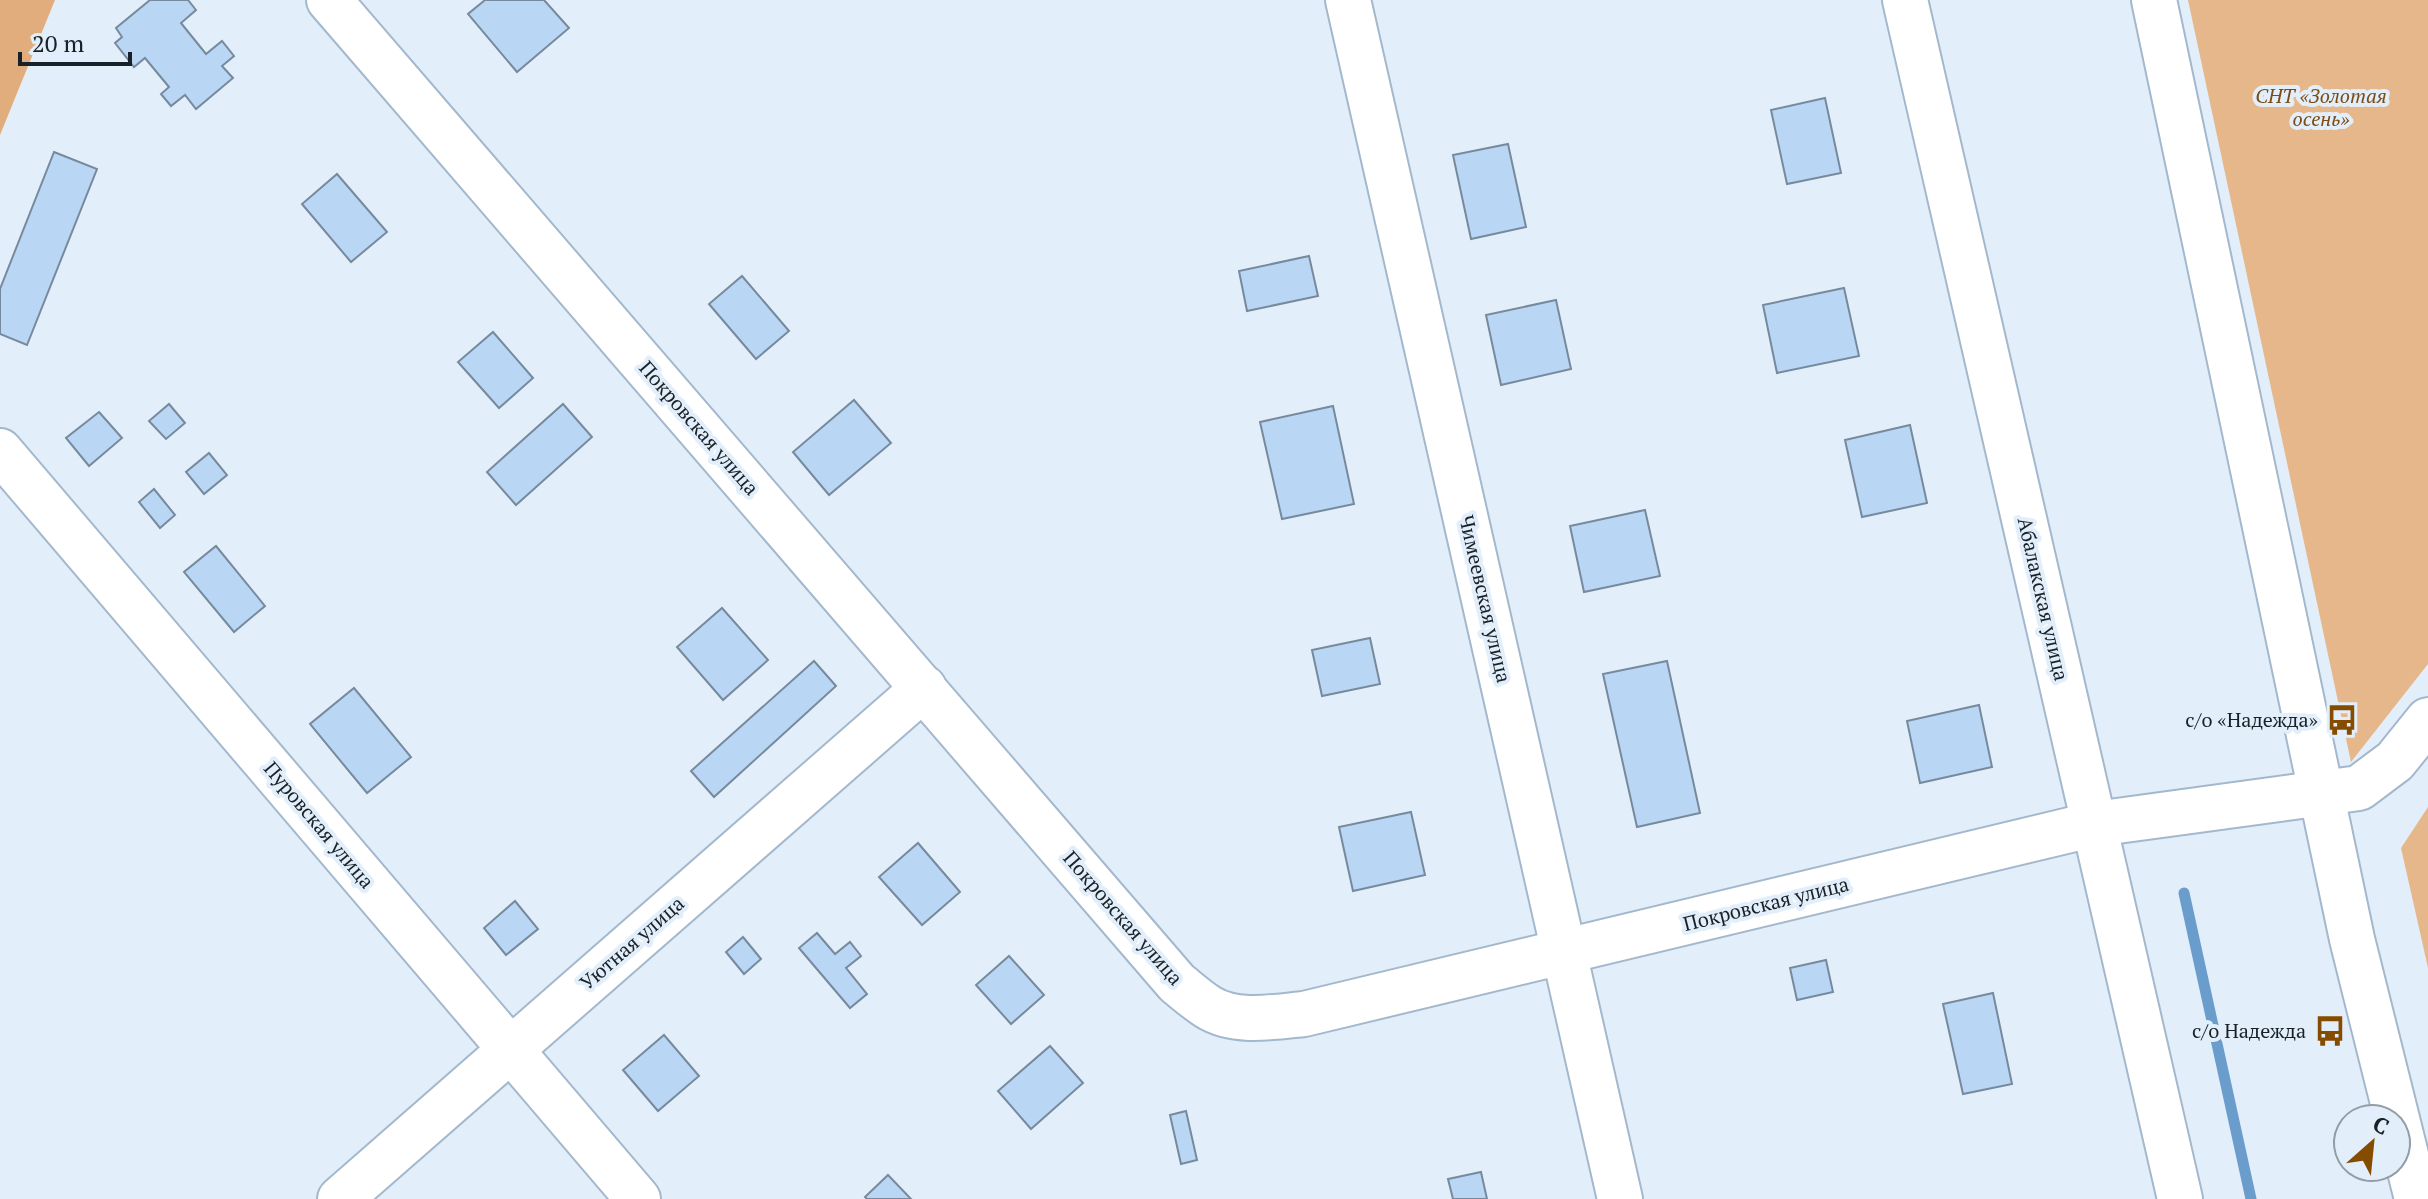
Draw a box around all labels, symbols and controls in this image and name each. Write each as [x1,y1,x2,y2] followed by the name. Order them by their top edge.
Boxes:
[20,16,130,66] scale bar
[32,27,84,59] text: 20 m
[2255,82,2387,132] park label: СНТ «Золотая осень»
[633,355,765,501] street label: Покровская улица
[1453,512,1518,685] street label: Чимеевская улица
[2012,515,2075,683] street label: Абалакская улица
[2325,703,2359,737] bus stop icon: с/о «Надежда»
[2185,706,2318,733] place label: с/о «Надежда»
[258,755,381,894] street label: Пуровская улица
[1057,845,1189,991] street label: Покровская улица
[1680,870,1852,937] street label: Покровская улица
[574,890,690,995] street label: Уютная улица
[2313,1014,2347,1048] bus stop icon: с/о Надежда
[2192,1017,2306,1044] place label: с/о Надежда
[2332,1103,2412,1183] north arrow
[2368,1109,2394,1141] text: С

